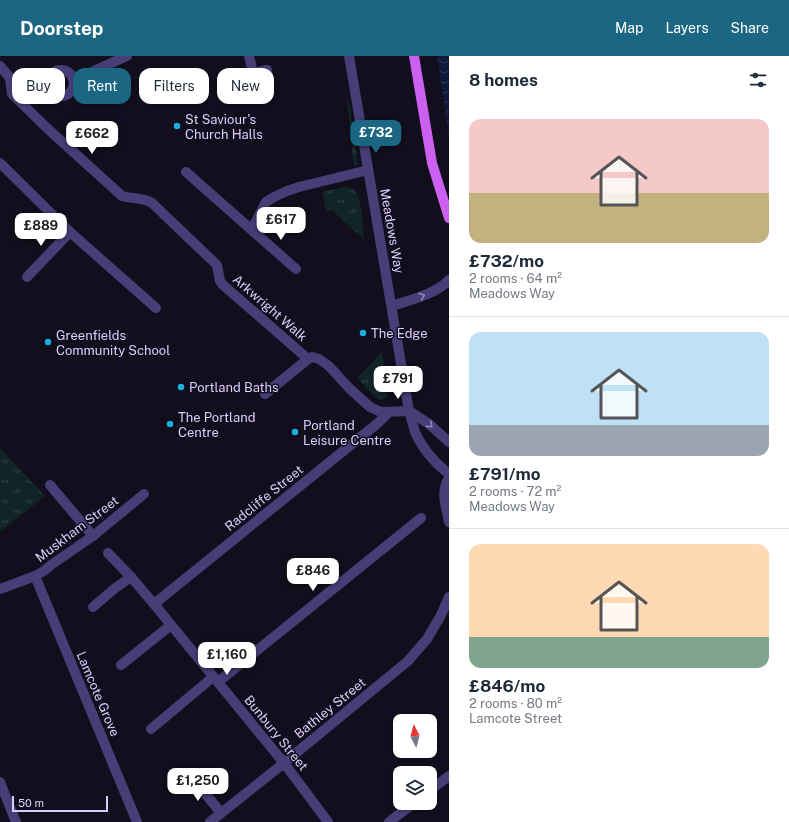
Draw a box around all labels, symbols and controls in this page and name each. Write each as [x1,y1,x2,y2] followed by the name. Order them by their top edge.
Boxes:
[20,17,103,39] text: Doorstep
[615,20,643,36] text: Map
[665,20,709,36] text: Layers
[731,20,769,36] text: Share
[12,68,65,104] chip: Buy
[73,68,131,104] chip: Rent
[139,68,209,104] chip: Filters
[217,68,274,104] chip: New
[747,69,769,91] icon: filters
[469,70,538,90] text: 8 homes
[185,112,263,142] place label: St Saviour's Church Halls
[352,120,400,154] pin: £732
[68,121,116,155] pin: £662
[172,121,182,131] marker: St Saviour's Church Halls
[359,125,393,140] text: £732
[75,126,109,141] text: £662
[583,145,655,217] icon: home
[377,187,407,275] street label: Meadows Way
[257,207,305,241] pin: £617
[266,212,296,227] text: £617
[17,213,65,247] pin: £889
[24,218,58,233] text: £889
[469,251,544,271] text: £732/mo
[469,271,562,286] text: 2 rooms · 64 m²
[230,272,310,344] street label: Arkwright Walk
[469,286,555,301] text: Meadows Way
[418,292,425,300] one-way arrow
[371,326,428,341] place label: The Edge
[56,328,170,358] place label: Greenfields Community School
[358,328,368,338] marker: The Edge
[43,337,53,347] marker: Greenfields Community School
[583,358,655,430] icon: home
[374,366,422,400] pin: £791
[383,371,413,386] text: £791
[189,380,279,395] place label: Portland Baths
[176,382,186,392] marker: Portland Baths
[178,410,255,440] place label: The Portland Centre
[303,418,391,448] place label: Portland Leisure Centre
[165,419,175,429] marker: The Portland Centre
[425,421,433,428] one-way arrow
[290,427,300,437] marker: Portland Leisure Centre
[222,462,306,534] street label: Radcliffe Street
[469,464,540,484] text: £791/mo
[469,484,561,499] text: 2 rooms · 72 m²
[33,493,121,565] street label: Muskham Street
[469,499,555,514] text: Meadows Way
[289,558,337,592] pin: £846
[296,563,330,578] text: £846
[583,570,655,642] icon: home
[194,642,260,676] pin: £1,160
[207,647,247,662] text: £1,160
[73,649,123,739] street label: Lamcote Grove
[291,675,369,741] street label: Bathley Street
[469,676,545,696] text: £846/mo
[241,692,311,774] street label: Bunbury Street
[469,696,562,711] text: 2 rooms · 80 m²
[469,711,562,726] text: Lamcote Street
[393,714,437,758] north arrow
[393,714,437,810] map controls
[393,766,437,810] button: layers
[165,768,231,802] pin: £1,250
[176,773,220,788] text: £1,250
[12,794,108,813] scale bar
[18,797,44,809] text: 50 m

